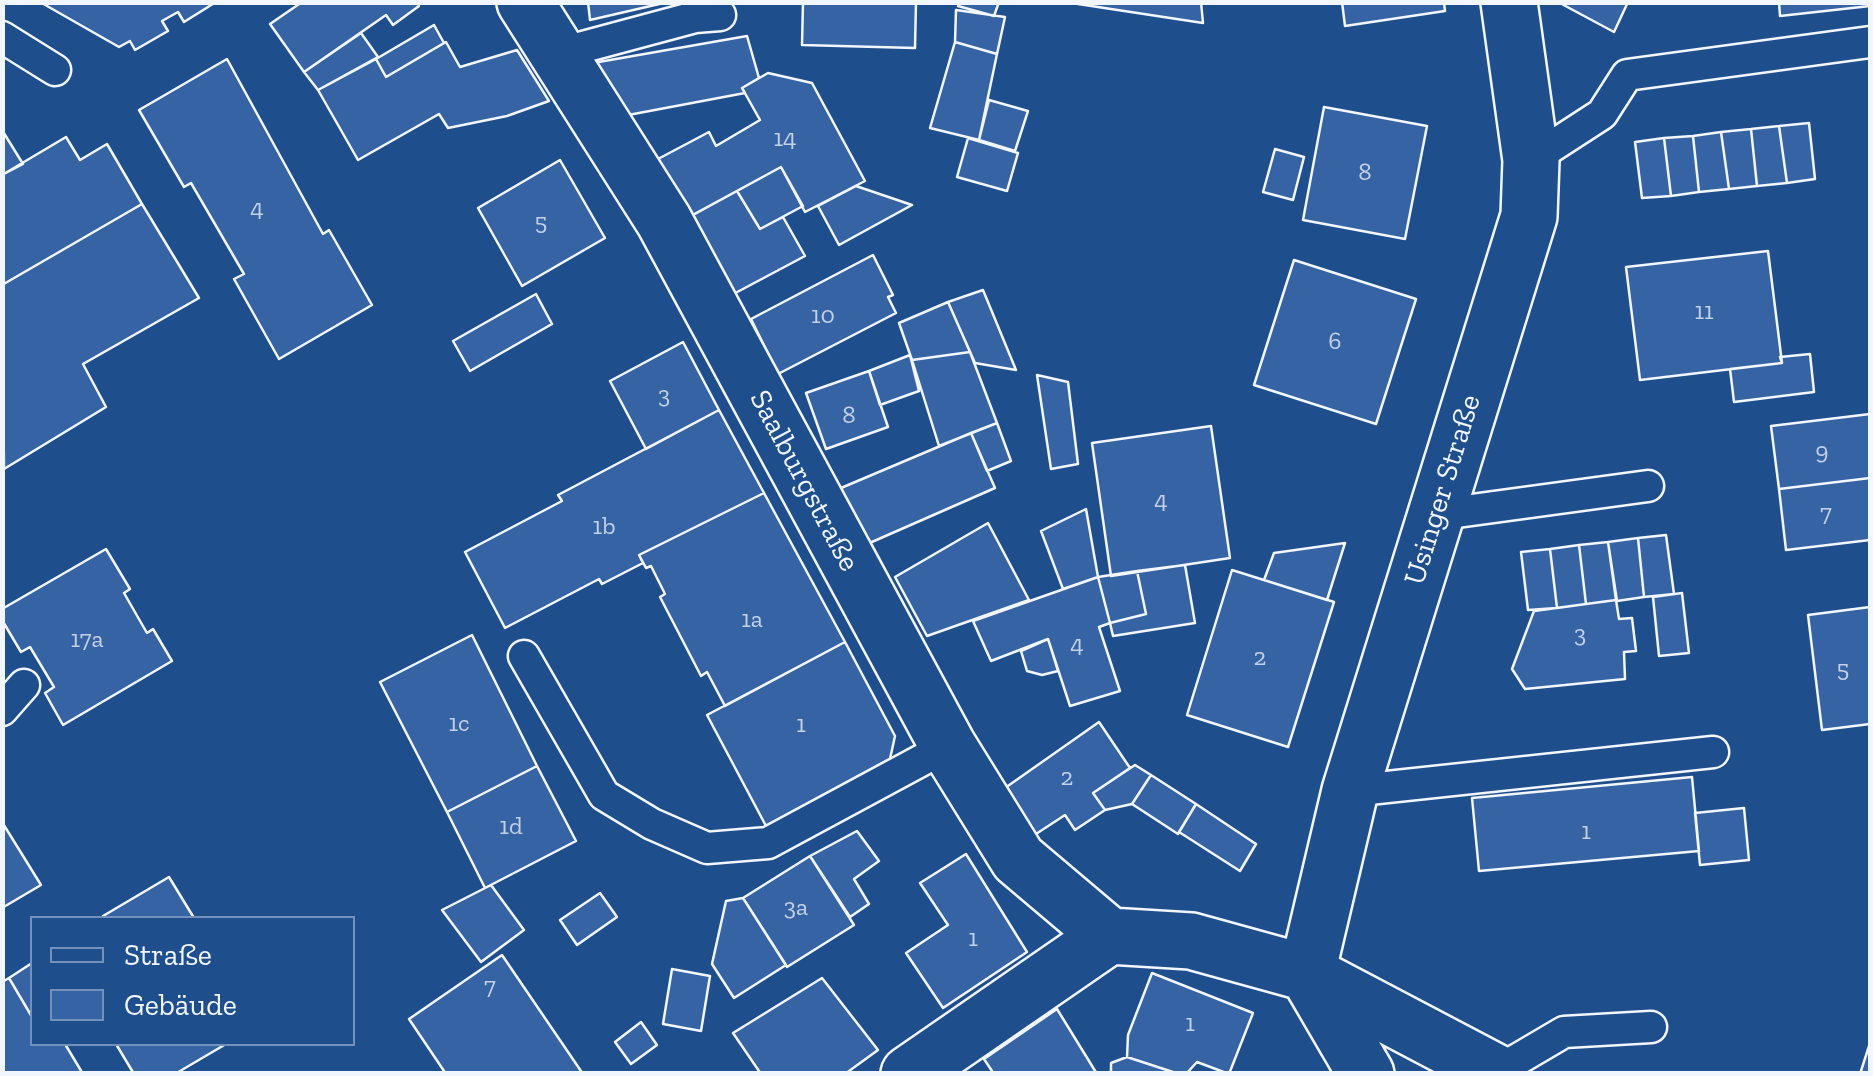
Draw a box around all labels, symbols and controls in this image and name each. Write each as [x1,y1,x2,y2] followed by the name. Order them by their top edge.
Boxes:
[773,124,797,154] house number: 14
[1358,158,1372,188] house number: 8
[250,194,264,224] house number: 4
[535,208,547,238] house number: 5
[1694,297,1714,327] house number: 11
[811,301,835,331] house number: 10
[1328,327,1342,357] house number: 6
[658,381,670,411] house number: 3
[741,384,867,578] street label: Saalburgstraße
[1397,390,1489,590] street label: Usinger Straße
[842,401,856,431] house number: 8
[1815,437,1829,467] house number: 9
[1154,486,1168,516] house number: 4
[1820,499,1832,529] house number: 7
[593,512,615,542] house number: 1b
[741,605,763,635] house number: 1a
[1574,620,1586,650] house number: 3
[70,625,104,655] house number: 17a
[1070,630,1084,660] house number: 4
[1254,643,1266,673] house number: 2
[1837,655,1849,685] house number: 5
[448,709,470,739] house number: 1c
[796,710,806,740] house number: 1
[1061,763,1073,793] house number: 2
[499,812,523,842] house number: 1d
[1581,817,1591,847] house number: 1
[784,893,808,923] house number: 3a
[30,916,355,1046] legend
[968,924,978,954] house number: 1
[124,937,212,973] text: Straße
[484,972,496,1002] house number: 7
[124,987,237,1023] text: Gebäude
[1185,1009,1195,1039] house number: 1

